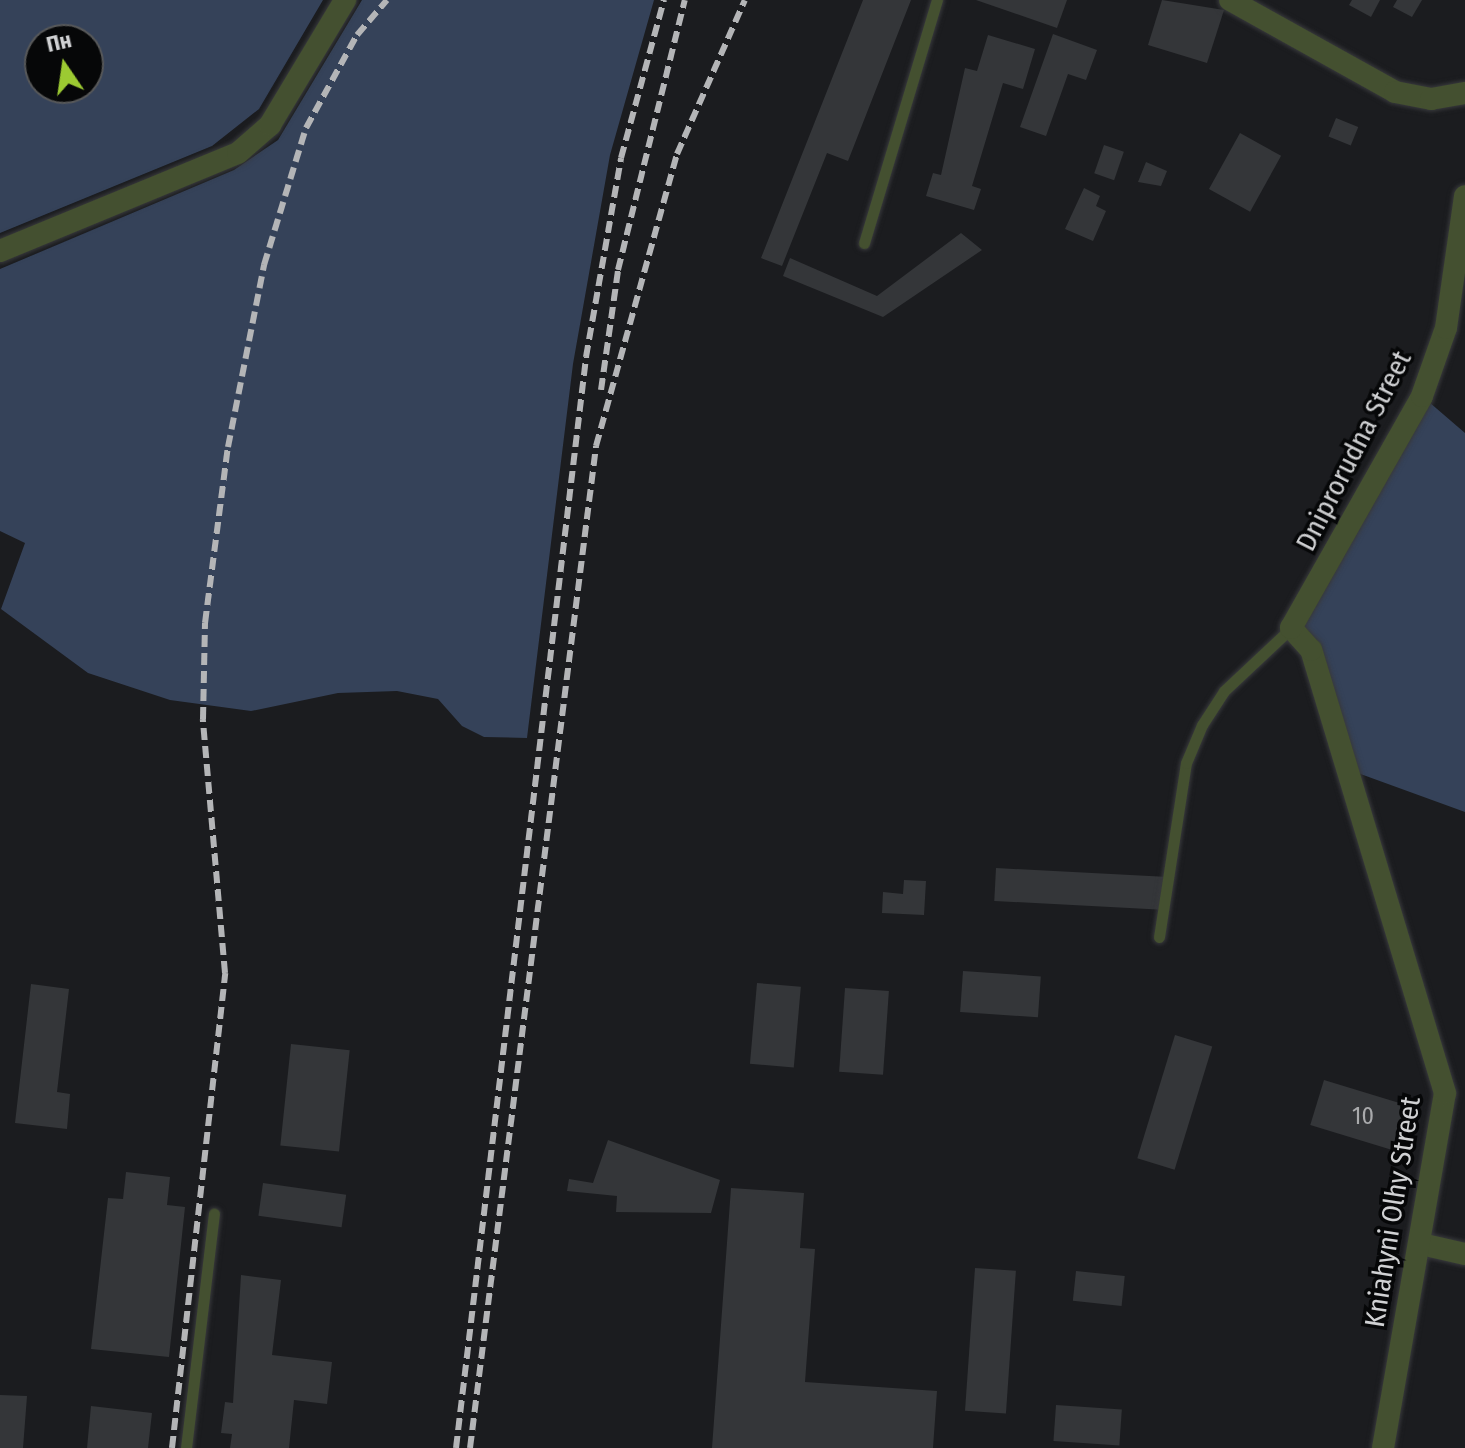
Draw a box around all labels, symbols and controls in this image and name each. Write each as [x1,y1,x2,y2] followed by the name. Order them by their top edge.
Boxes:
[24,24,104,104] north arrow
[44,26,74,58] text: Пн
[1289,345,1419,557] street label: Dniprorudna Street
[1358,1094,1428,1330] street label: Kniahyni Olhy Street
[1352,1103,1374,1131] house number: 10

